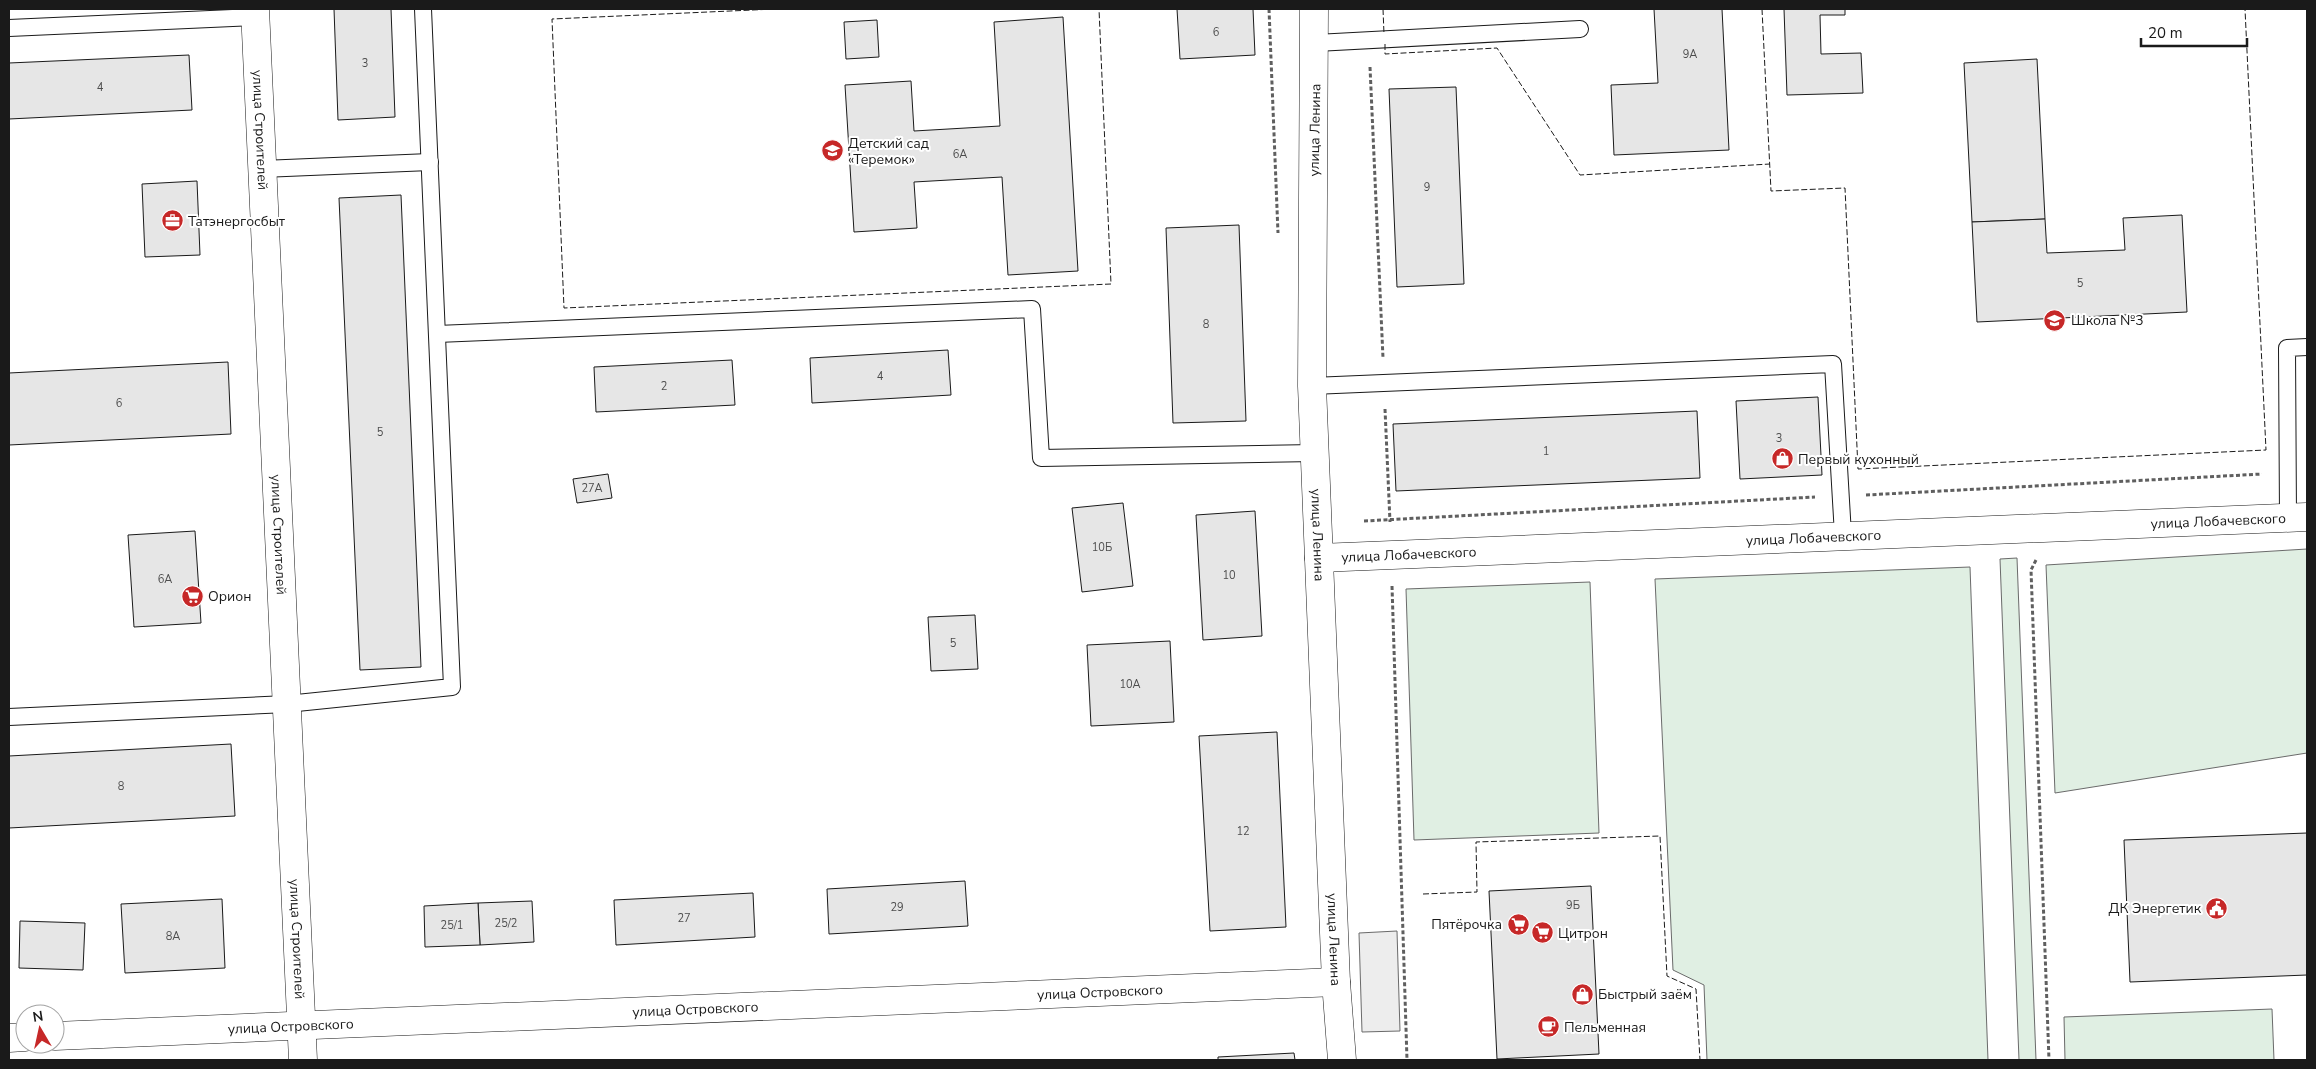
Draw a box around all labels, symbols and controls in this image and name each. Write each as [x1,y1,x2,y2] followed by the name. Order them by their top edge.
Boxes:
[2141,15,2247,47] scale bar
[2148,23,2183,43] text: 20 m
[1213,25,1220,40] house number: 6
[1683,47,1697,62] house number: 9А
[362,56,368,71] house number: 3
[248,69,273,190] street label: улица Строителей
[97,80,104,95] house number: 4
[1305,83,1325,177] street label: улица Ленина
[848,134,929,169] place label: Детский сад «Теремок»
[820,139,844,163] school or university icon: Детский сад «Теремок»
[953,147,967,162] house number: 6А
[1424,180,1430,195] house number: 9
[160,209,184,233] office icon: Татэнергосбыт
[188,212,286,231] place label: Татэнергосбыт
[2077,276,2084,291] house number: 5
[2043,308,2067,332] school or university icon: Школа №3
[2071,311,2144,330] place label: Школа №3
[1203,317,1210,332] house number: 8
[877,369,884,384] house number: 4
[661,379,667,394] house number: 2
[116,396,123,411] house number: 6
[377,425,384,440] house number: 5
[1776,431,1782,446] house number: 3
[1543,444,1549,459] house number: 1
[1770,447,1794,471] shop icon: Первый кухонный
[1798,450,1919,469] place label: Первый кухонный
[267,474,291,595] street label: улица Строителей
[581,481,603,496] house number: 27А
[1307,488,1329,582] street label: улица Ленина
[2150,508,2286,533] street label: улица Лобачевского
[1746,525,1882,550] street label: улица Лобачевского
[1092,540,1112,555] house number: 10Б
[1341,542,1477,567] street label: улица Лобачевского
[1222,568,1236,583] house number: 10
[158,572,172,587] house number: 6А
[180,584,204,608] supermarket icon: Орион
[208,587,251,606] place label: Орион
[950,636,957,651] house number: 5
[1119,677,1141,692] house number: 10А
[118,779,125,794] house number: 8
[1236,824,1250,839] house number: 12
[285,878,310,1000] street label: улица Строителей
[1323,893,1346,987] street label: улица Ленина
[2205,896,2229,920] public building icon: ДК Энергетик
[1566,898,1580,913] house number: 9Б
[2109,899,2202,918] place label: ДК Энергетик
[890,900,904,915] house number: 29
[677,911,691,926] house number: 27
[1506,912,1530,936] supermarket icon: Пятёрочка
[1431,915,1502,934] place label: Пятёрочка
[495,916,517,931] house number: 25/2
[441,918,463,933] house number: 25/1
[1530,921,1554,945] supermarket icon: Цитрон
[1558,924,1608,943] place label: Цитрон
[166,929,180,944] house number: 8А
[1037,980,1164,1004] street label: улица Островского
[1570,982,1594,1006] shop icon: Быстрый заём
[1598,985,1692,1004] place label: Быстрый заём
[632,997,759,1021] street label: улица Островского
[15,1004,65,1054] north arrow
[31,1006,45,1027] text: N
[227,1014,354,1038] street label: улица Островского
[1536,1015,1560,1039] cafe icon: Пельменная
[1564,1018,1646,1037] place label: Пельменная

